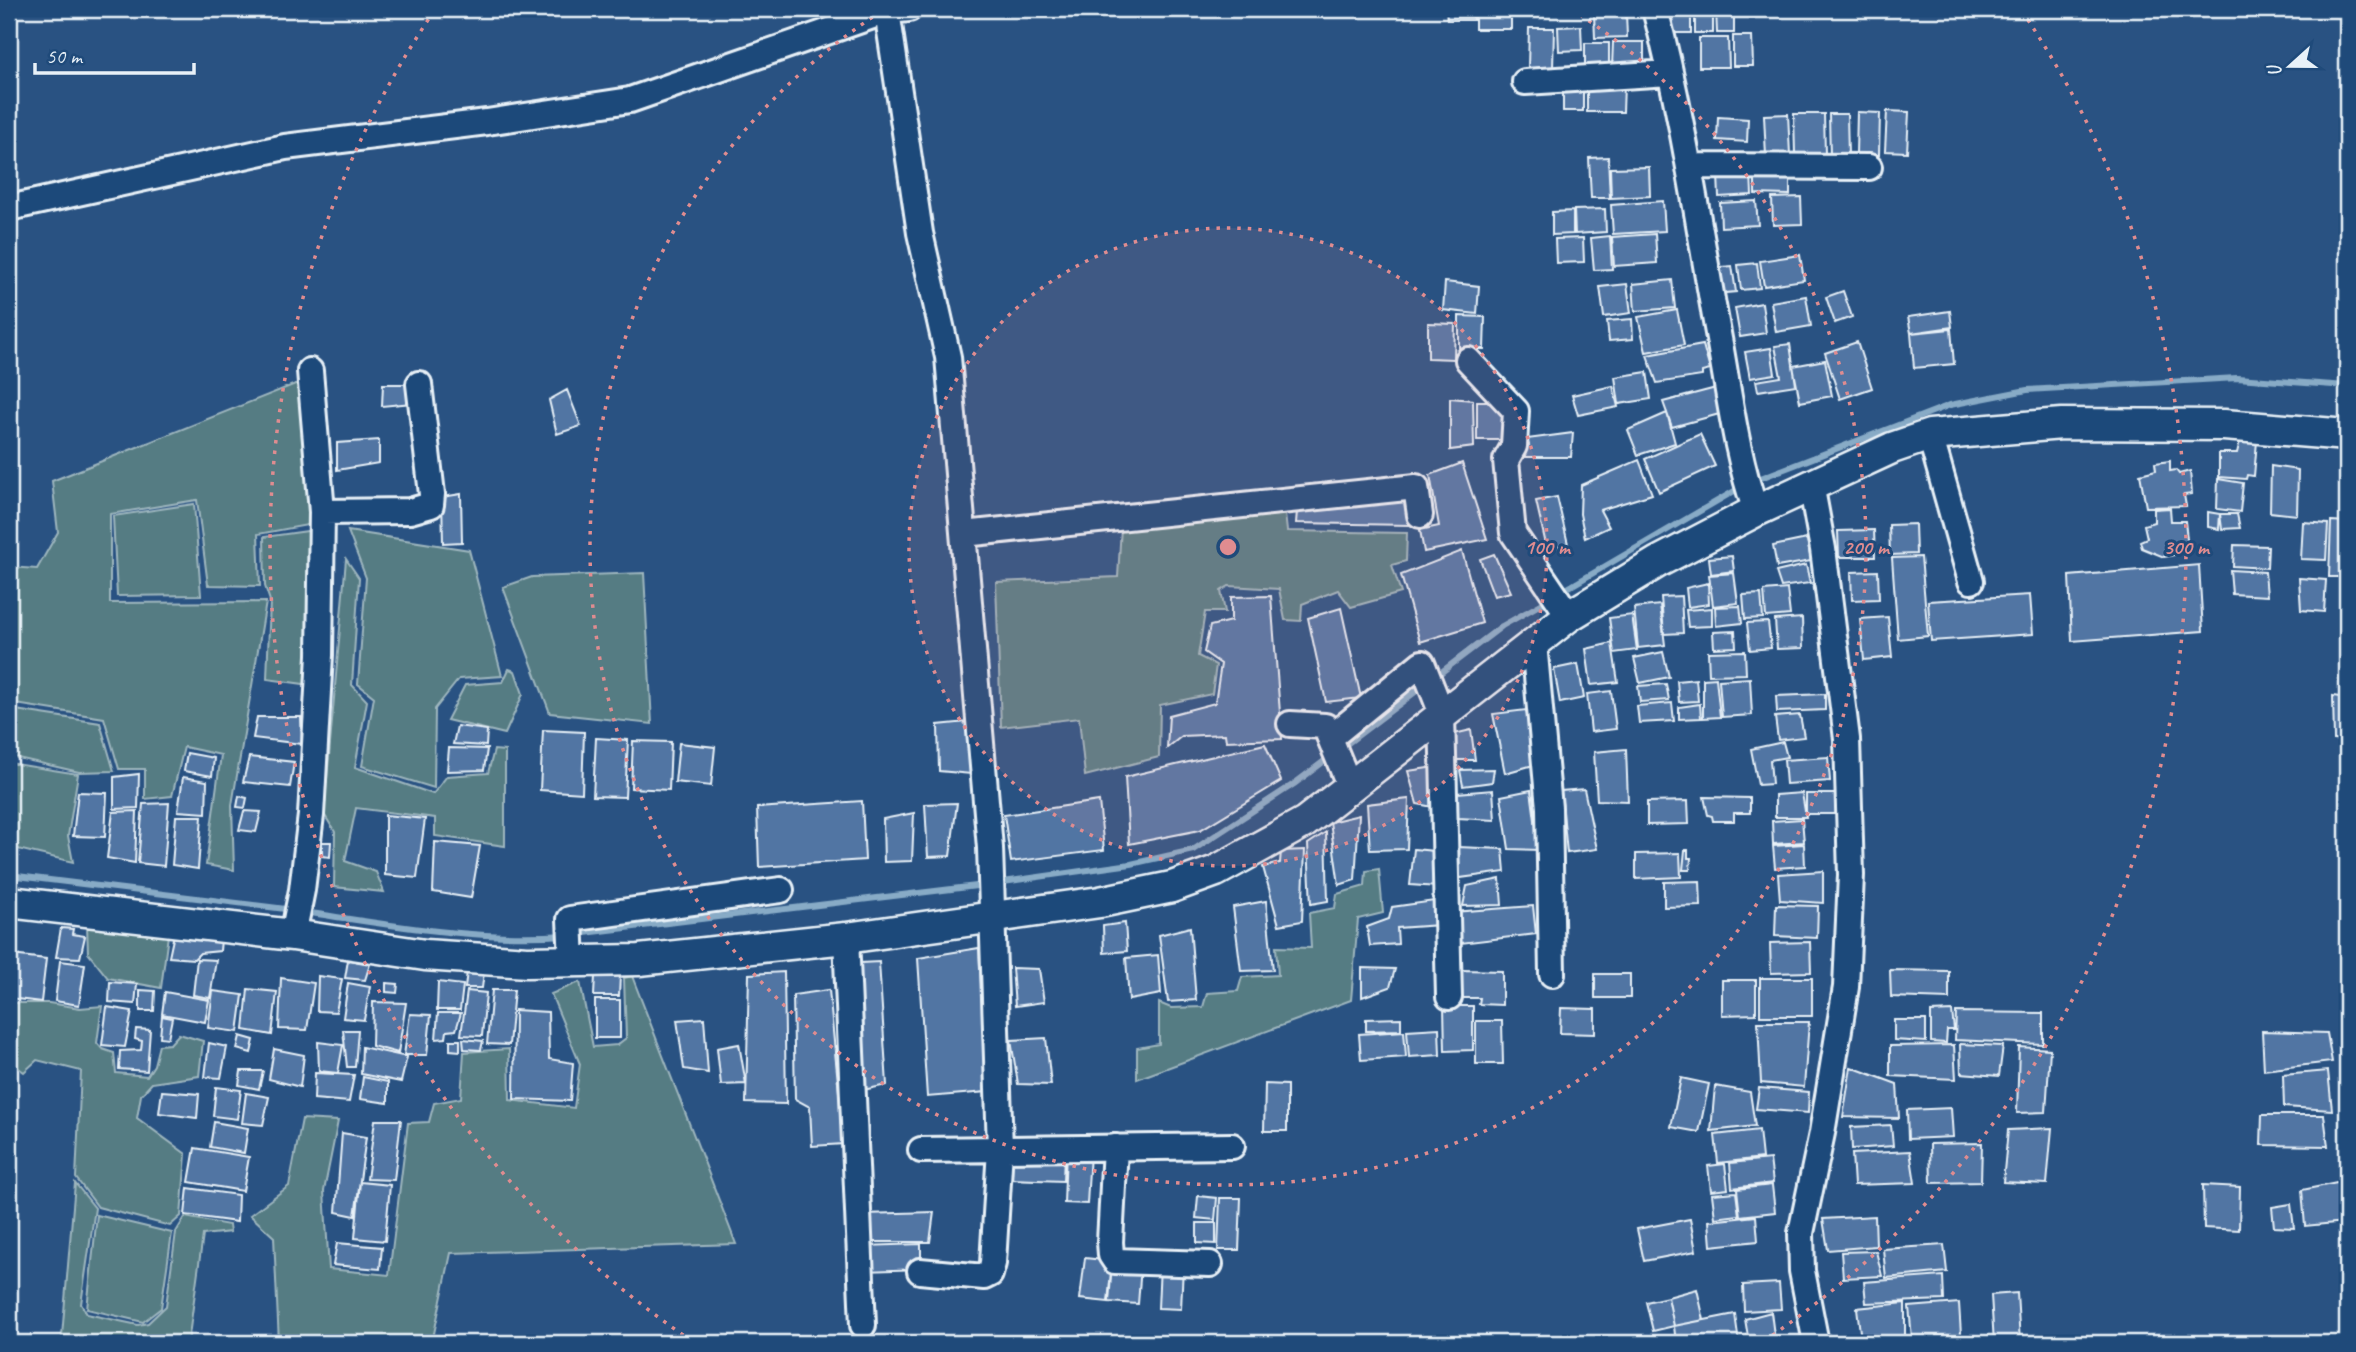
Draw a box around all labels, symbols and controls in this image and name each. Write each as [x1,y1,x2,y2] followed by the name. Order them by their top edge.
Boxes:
[35,32,194,76] scale bar
[2254,32,2324,102] north arrow
[46,43,84,69] text: 50 m
[2261,60,2288,80] text: U
[1524,534,1572,560] text: 100 m
[1843,534,1891,560] text: 200 m
[2163,534,2211,560] text: 300 m
[1216,535,1240,559] centre of rings

